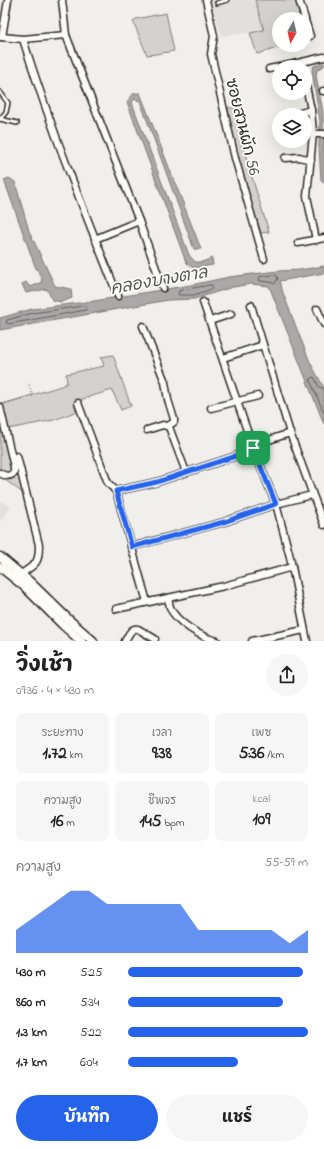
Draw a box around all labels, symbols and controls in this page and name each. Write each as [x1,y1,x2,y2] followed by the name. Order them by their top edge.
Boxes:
[272,12,312,52] north arrow
[272,12,312,148] map controls
[272,60,312,100] button: locate
[218,76,266,178] street label: ซอยสวนผัก 56
[272,108,312,148] button: layers
[109,260,210,302] water label: คลองบางตาล
[236,431,270,465] pin
[242,437,264,459] icon: arrive
[16,650,73,682] text: วิ่งเช้า
[266,654,308,696] button: share
[16,681,94,700] text: 09:36 · 4 × 430 m
[42,725,84,741] text: ระยะทาง
[152,725,172,741] text: เวลา
[252,725,271,741] text: เพซ
[42,741,67,766] text: 1.72
[152,741,172,766] text: 9:38
[239,741,264,766] text: 5:36
[67,747,83,763] text: km
[264,747,284,763] text: /km
[253,791,270,807] text: kcal
[44,793,82,809] text: ความสูง
[148,793,176,809] text: ชีพจร
[252,807,270,832] text: 109
[51,809,63,834] text: 16
[139,809,162,834] text: 145
[63,815,75,831] text: m
[162,815,185,831] text: bpm
[265,853,308,872] text: 55–59 m
[16,858,61,877] text: ความสูง
[16,963,46,982] text: 430 m
[80,963,102,982] text: 5:25
[16,993,46,1012] text: 860 m
[80,993,99,1012] text: 5:34
[16,1023,47,1042] text: 1.3 km
[80,1023,101,1042] text: 5:22
[16,1053,47,1072] text: 1.7 km
[80,1053,98,1072] text: 6:04
[16,1095,158,1141] button: บันทึก
[166,1095,308,1141] button: แชร์

